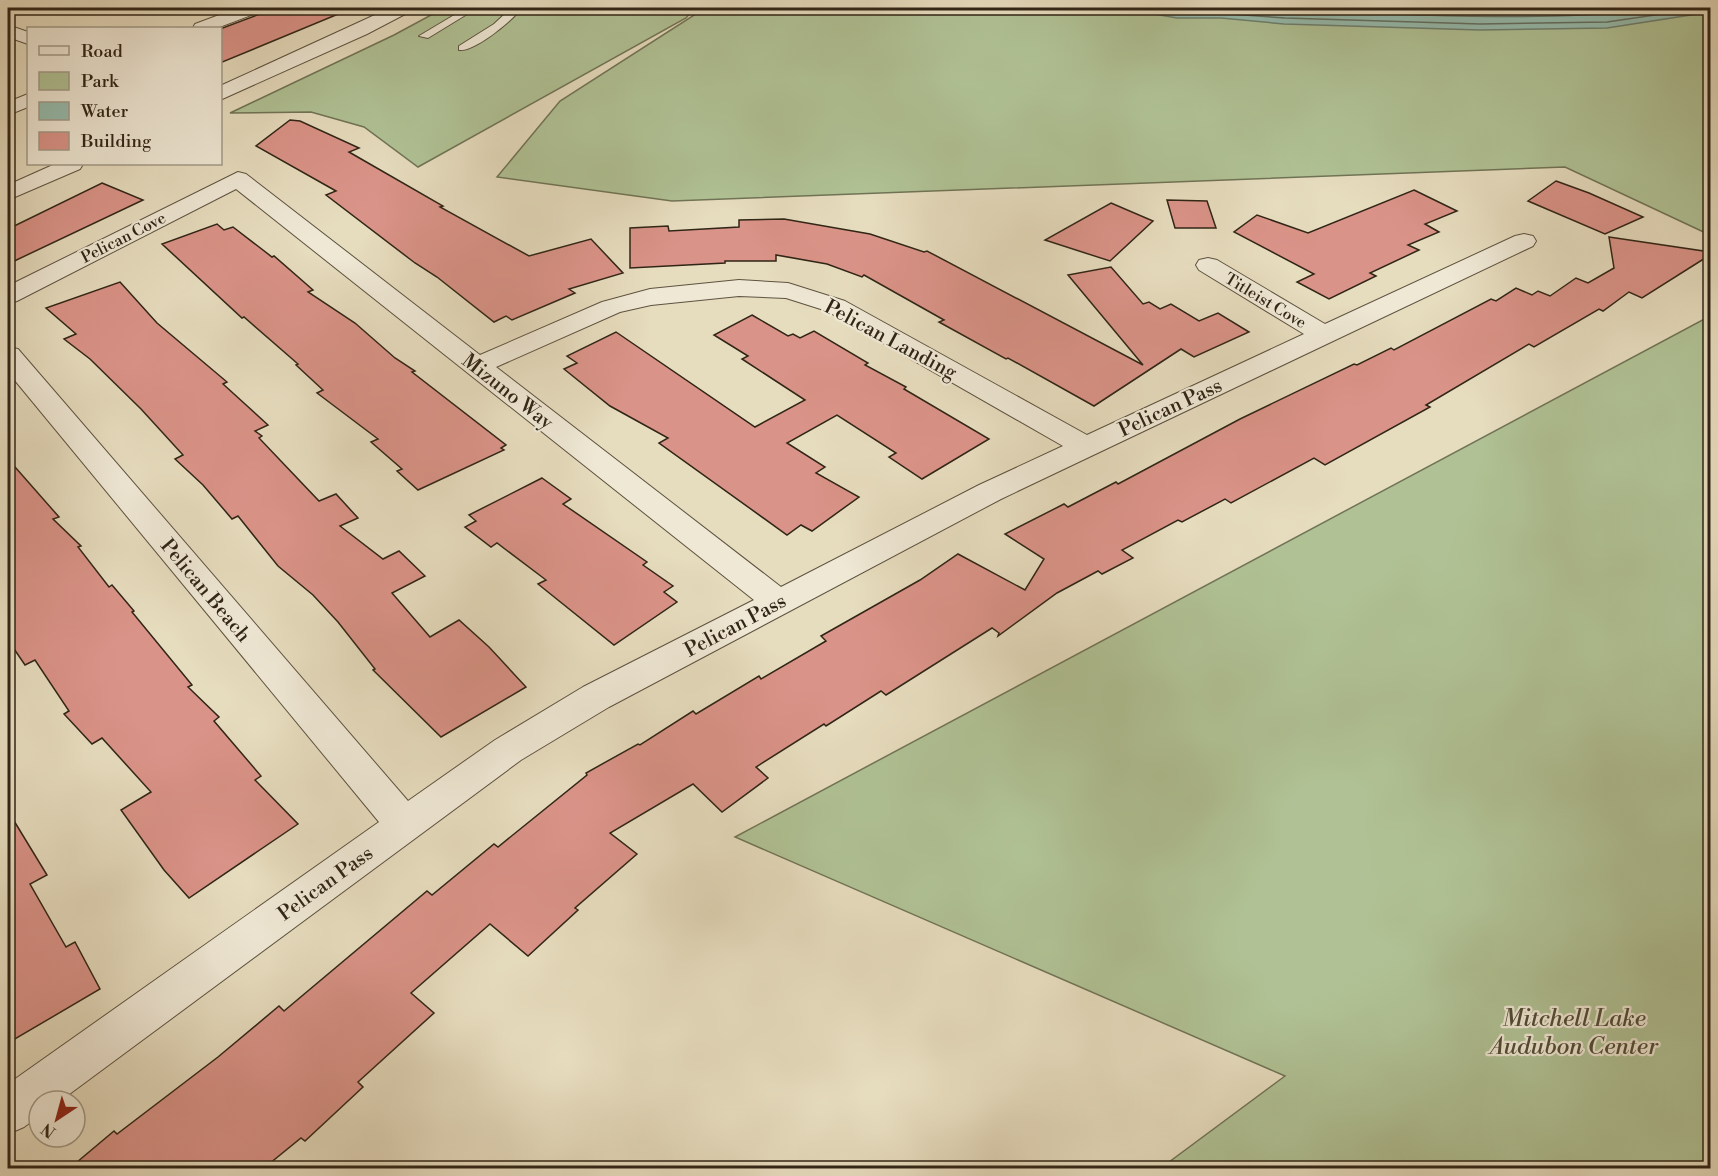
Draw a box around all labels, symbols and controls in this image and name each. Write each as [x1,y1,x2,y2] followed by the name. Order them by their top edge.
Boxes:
[27,27,222,165] legend
[81,40,124,63] text: Road
[81,70,120,93] text: Park
[80,100,129,123] text: Water
[80,130,152,153] text: Building
[78,208,169,268] street label: Pelican Cove
[1221,269,1310,333] street label: Titleist Cove
[820,295,962,386] street label: Pelican Landing
[456,349,558,436] street label: Mizuno Way
[1115,373,1226,443] street label: Pelican Pass
[154,534,255,648] street label: Pelican Beach
[681,589,791,664] street label: Pelican Pass
[273,841,378,927] street label: Pelican Pass
[1487,1004,1659,1062] park label: Mitchell Lake Audubon Center
[27,1089,87,1149] north arrow
[37,1118,60,1142] text: N

